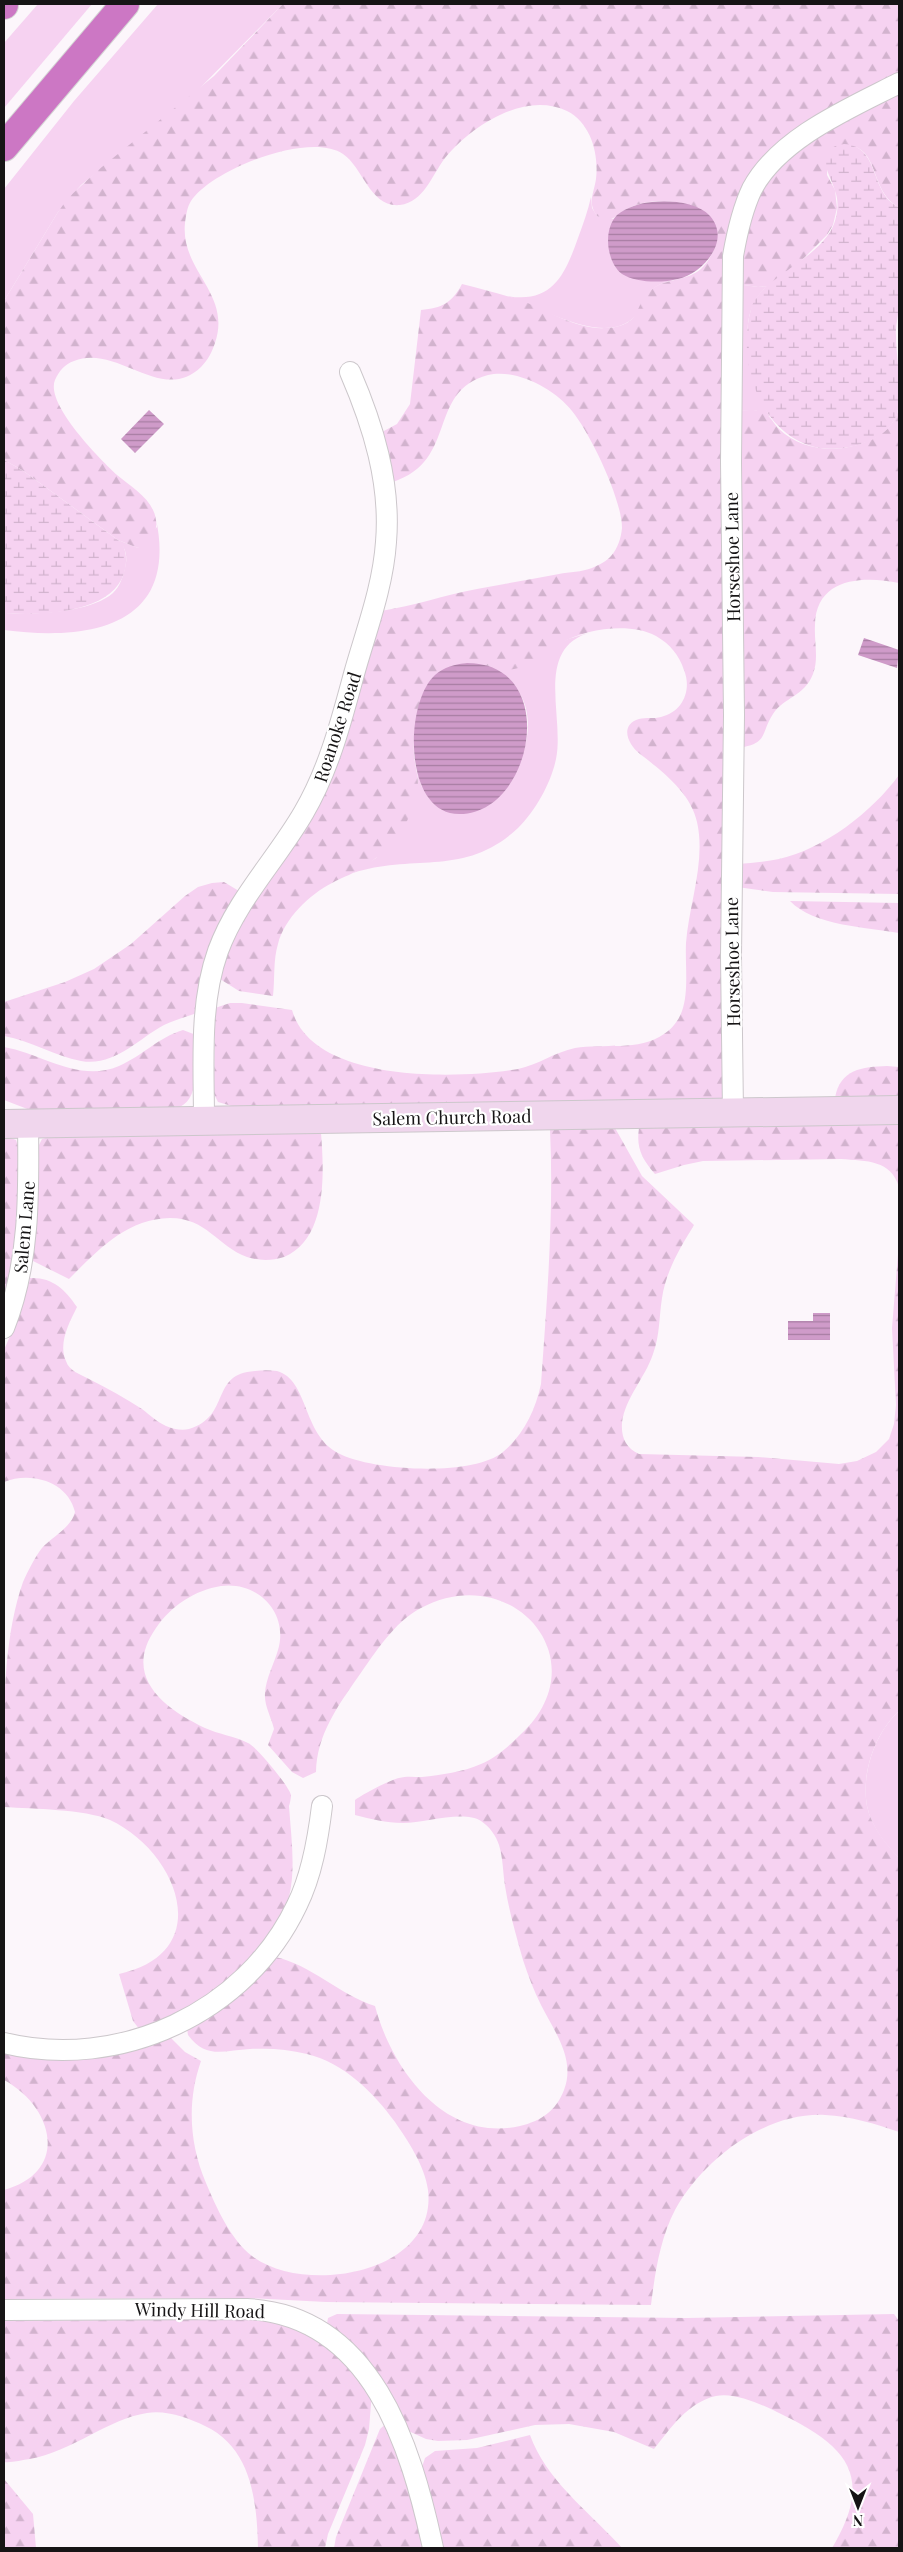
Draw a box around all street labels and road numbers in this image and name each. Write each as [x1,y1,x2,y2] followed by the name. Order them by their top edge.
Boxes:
[719,492,745,622] street label: Horseshoe Lane
[308,668,366,785] street label: Roanoke Road
[719,897,745,1027] street label: Horseshoe Lane
[372,1104,532,1130] street label: Salem Church Road
[8,1180,40,1274] street label: Salem Lane
[134,2297,266,2323] street label: Windy Hill Road

